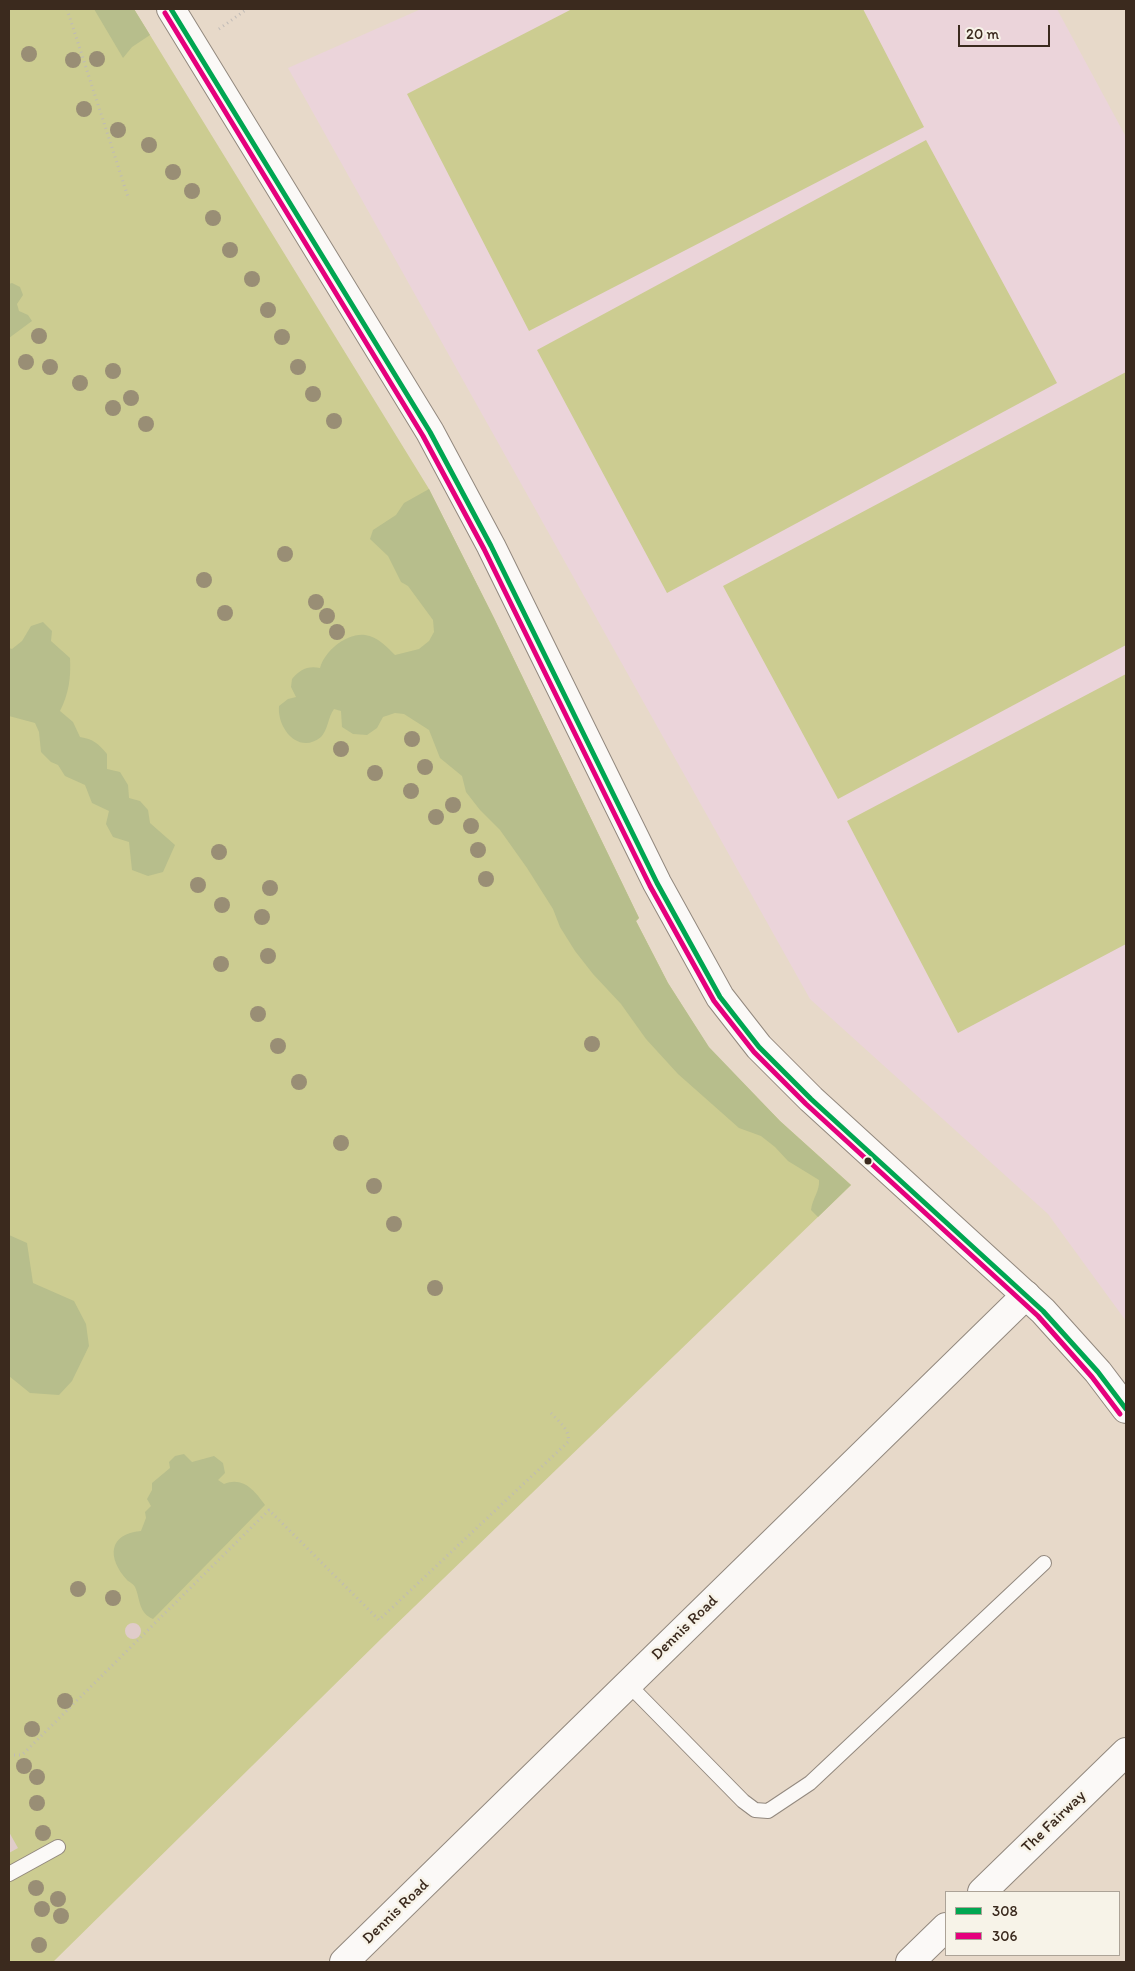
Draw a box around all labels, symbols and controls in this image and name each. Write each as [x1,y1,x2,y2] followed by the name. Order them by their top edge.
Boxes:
[960,15,1052,47] scale bar
[966,25,999,43] text: 20 m
[863,1156,873,1166] unlabelled marker
[648,1592,722,1664] street label: Dennis Road
[1018,1787,1090,1857] street label: The Fairway
[359,1876,433,1948] street label: Dennis Road
[945,1891,1120,1956] legend
[992,1902,1018,1920] text: 308
[992,1927,1017,1945] text: 306

